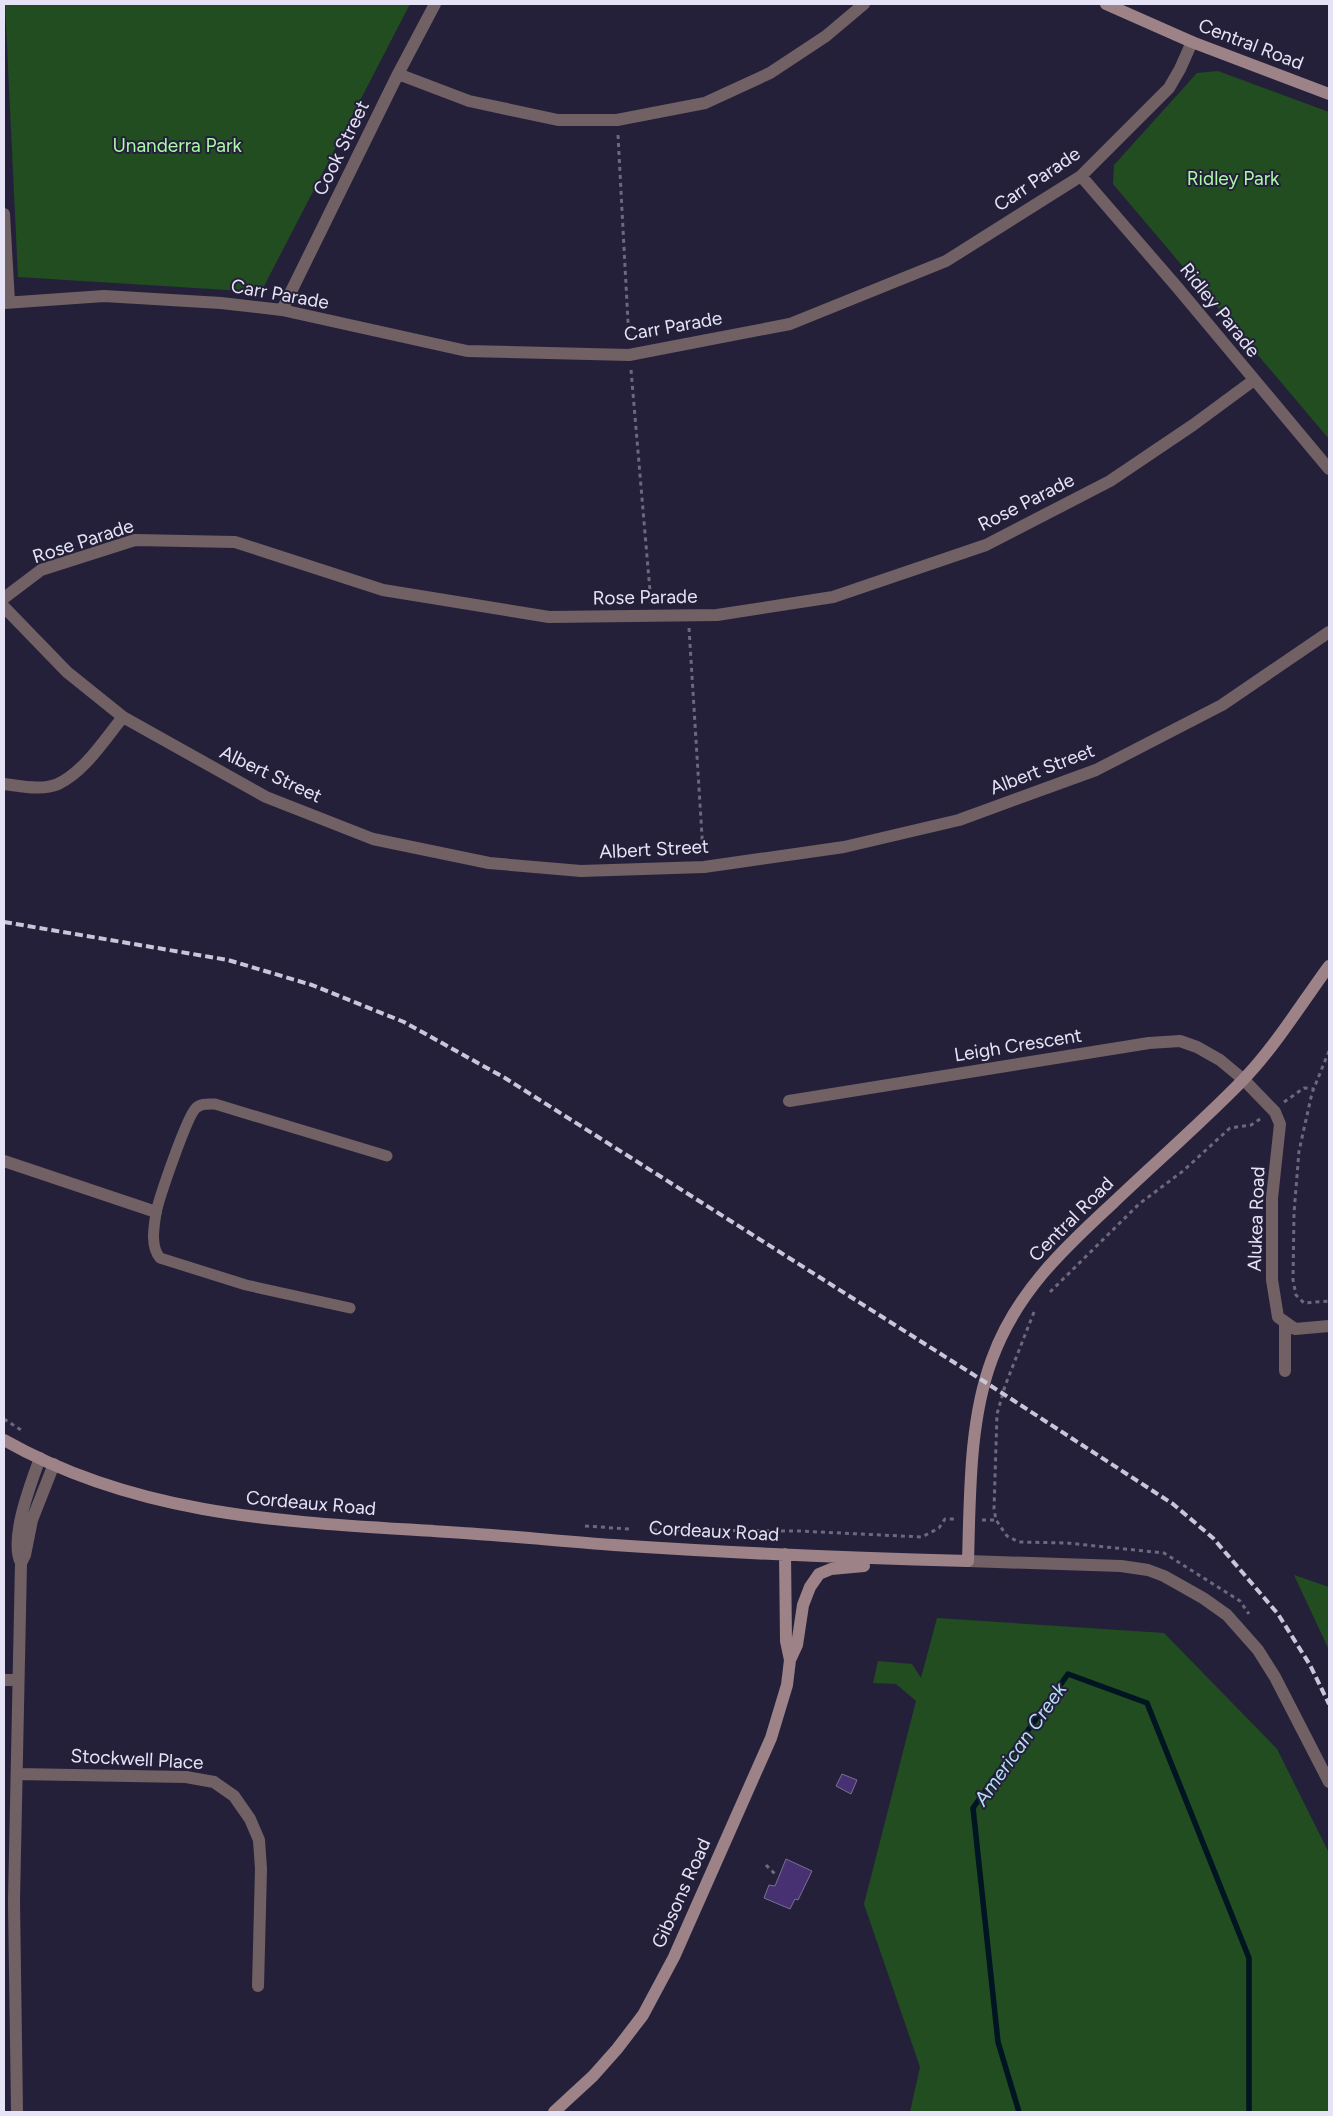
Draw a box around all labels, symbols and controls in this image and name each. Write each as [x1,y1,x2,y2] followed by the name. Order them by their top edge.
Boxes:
[1195,13,1307,75] street label: Central Road
[308,97,374,199] street label: Cook Street
[112,134,242,157] park label: Unanderra Park
[990,142,1084,216] street label: Carr Parade
[1187,167,1280,190] park label: Ridley Park
[1175,258,1265,362] street label: Ridley Parade
[229,274,331,314] street label: Carr Parade
[622,306,724,346] street label: Carr Parade
[974,468,1078,536] street label: Rose Parade
[30,514,136,568] street label: Rose Parade
[592,585,698,609] street label: Rose Parade
[987,739,1097,799] street label: Albert Street
[216,740,326,808] street label: Albert Street
[598,835,710,863] street label: Albert Street
[953,1024,1083,1066] street label: Leigh Crescent
[1243,1166,1269,1272] street label: Alukea Road
[1024,1172,1118,1266] street label: Central Road
[245,1486,377,1520] street label: Cordeaux Road
[648,1516,780,1546] street label: Cordeaux Road
[968,1677,1072,1811] water label: American Creek
[70,1744,204,1774] street label: Stockwell Place
[647,1835,715,1951] street label: Gibsons Road

